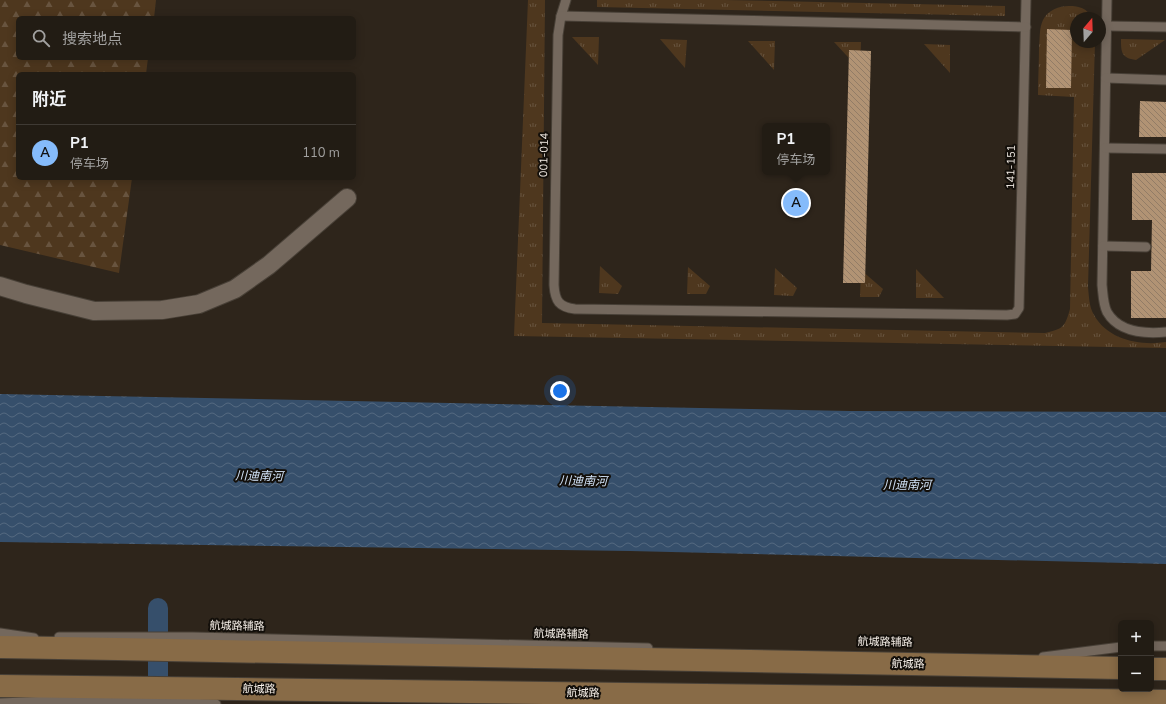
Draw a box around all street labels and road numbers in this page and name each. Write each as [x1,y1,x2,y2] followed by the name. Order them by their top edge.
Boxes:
[536,132,552,177] street label: 001-014
[1003,145,1019,189] street label: 141-151
[209,618,265,634] street label: 航城路辅路
[533,626,589,642] street label: 航城路辅路
[857,634,913,650] street label: 航城路辅路
[891,656,925,672] street label: 航城路
[242,681,276,697] street label: 航城路
[566,685,600,701] street label: 航城路

